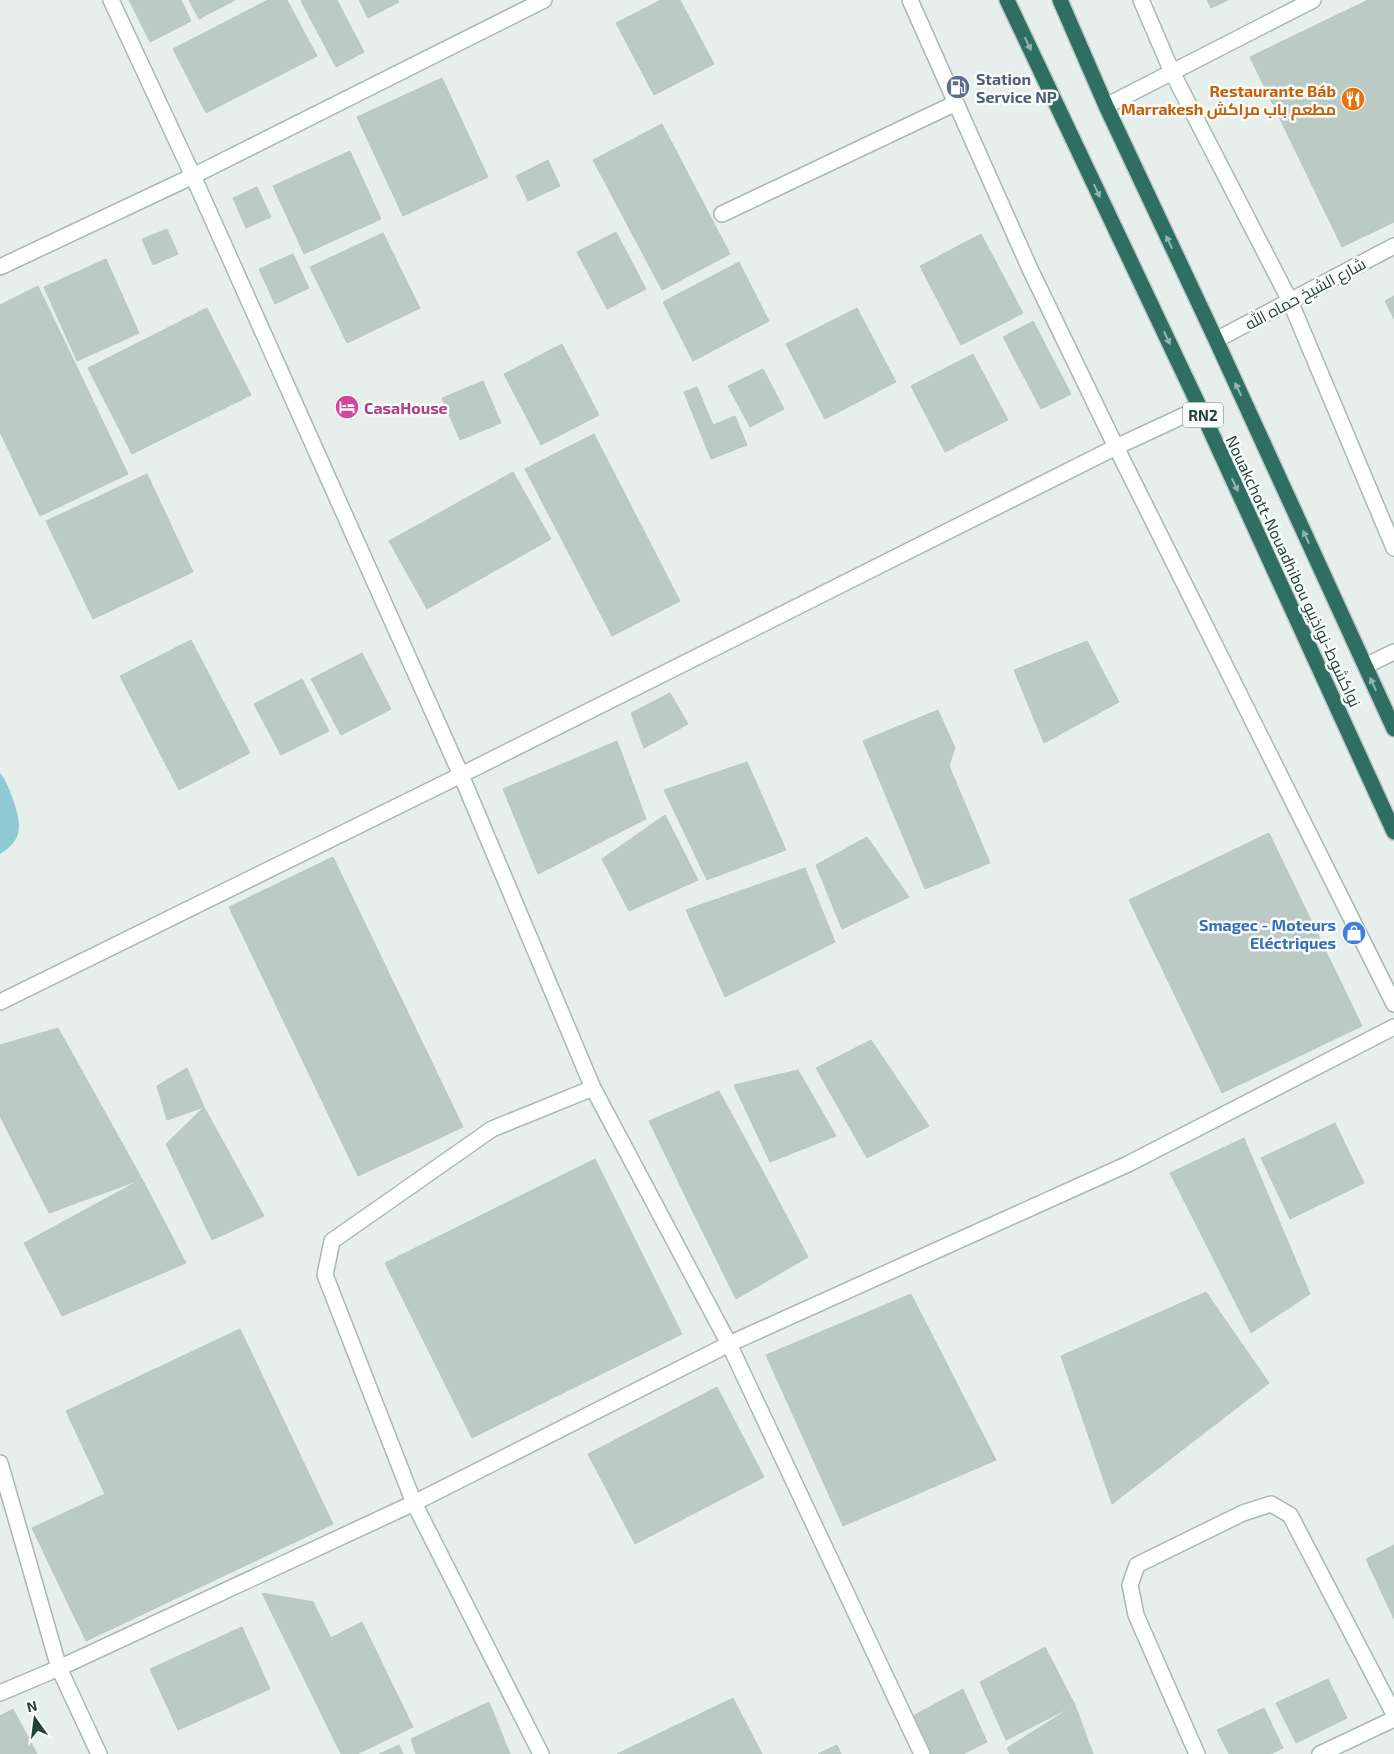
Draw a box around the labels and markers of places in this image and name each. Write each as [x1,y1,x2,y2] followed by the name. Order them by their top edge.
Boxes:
[976,69,1057,106] place label: Station Service NP
[945,74,971,100] fuel station icon: Station Service NP
[1121,81,1336,121] place label: Restaurante Báb Marrakesh مطعم باب مراكش
[1340,86,1366,112] restaurant icon: Restaurante Báb Marrakesh مطعم باب مراكش
[334,394,360,420] hotel icon: CasaHouse
[364,398,448,417] place label: CasaHouse
[1199,915,1336,952] place label: Smagec - Moteurs Eléctriques
[1341,920,1367,946] shop icon: Smagec - Moteurs Eléctriques

